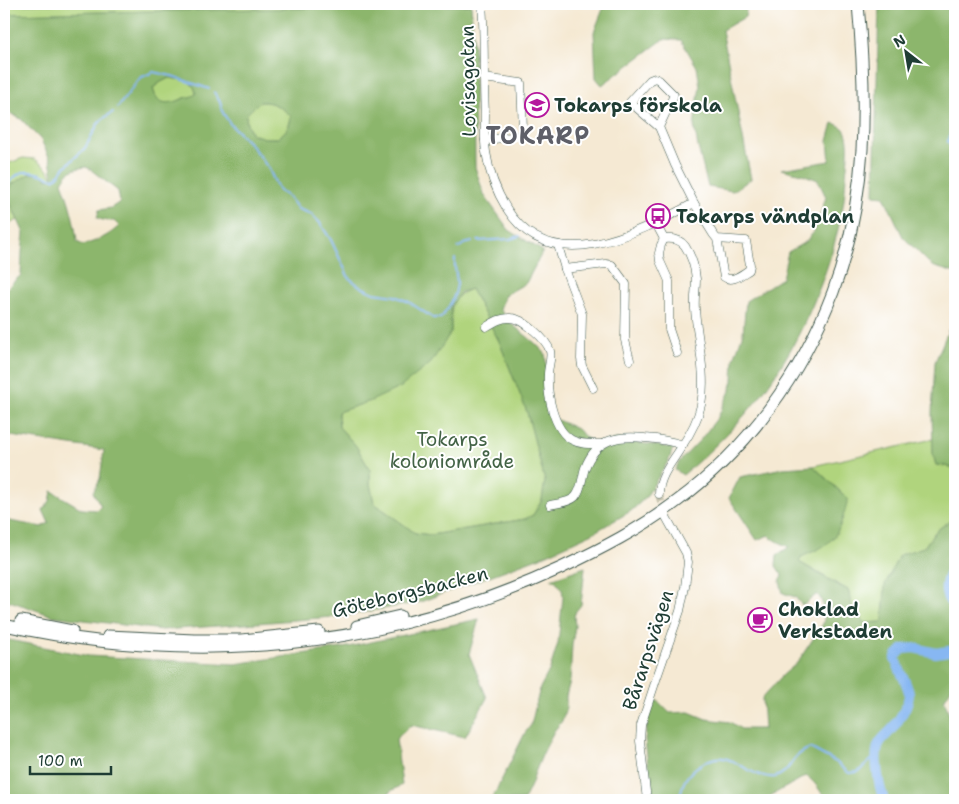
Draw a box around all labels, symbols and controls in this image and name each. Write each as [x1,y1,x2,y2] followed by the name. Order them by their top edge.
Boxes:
[455,25,481,137] street label: Lovisagatan
[882,28,932,78] north arrow
[890,30,909,51] text: N
[524,92,550,118] school or university icon: Tokarps förskola
[554,93,722,118] place label: Tokarps förskola
[486,120,590,152] district label: TOKARP
[645,203,671,229] bus stop icon: Tokarps vändplan
[676,204,854,229] place label: Tokarps vändplan
[390,427,514,474] park label: Tokarps koloniområde
[329,561,491,623] street label: Göteborgsbacken
[617,587,679,713] street label: Bårarpsvägen
[778,597,893,644] place label: Choklad Verkstaden
[747,607,773,633] cafe icon: Choklad Verkstaden
[30,744,111,776] scale bar
[38,751,83,771] text: 100 m

